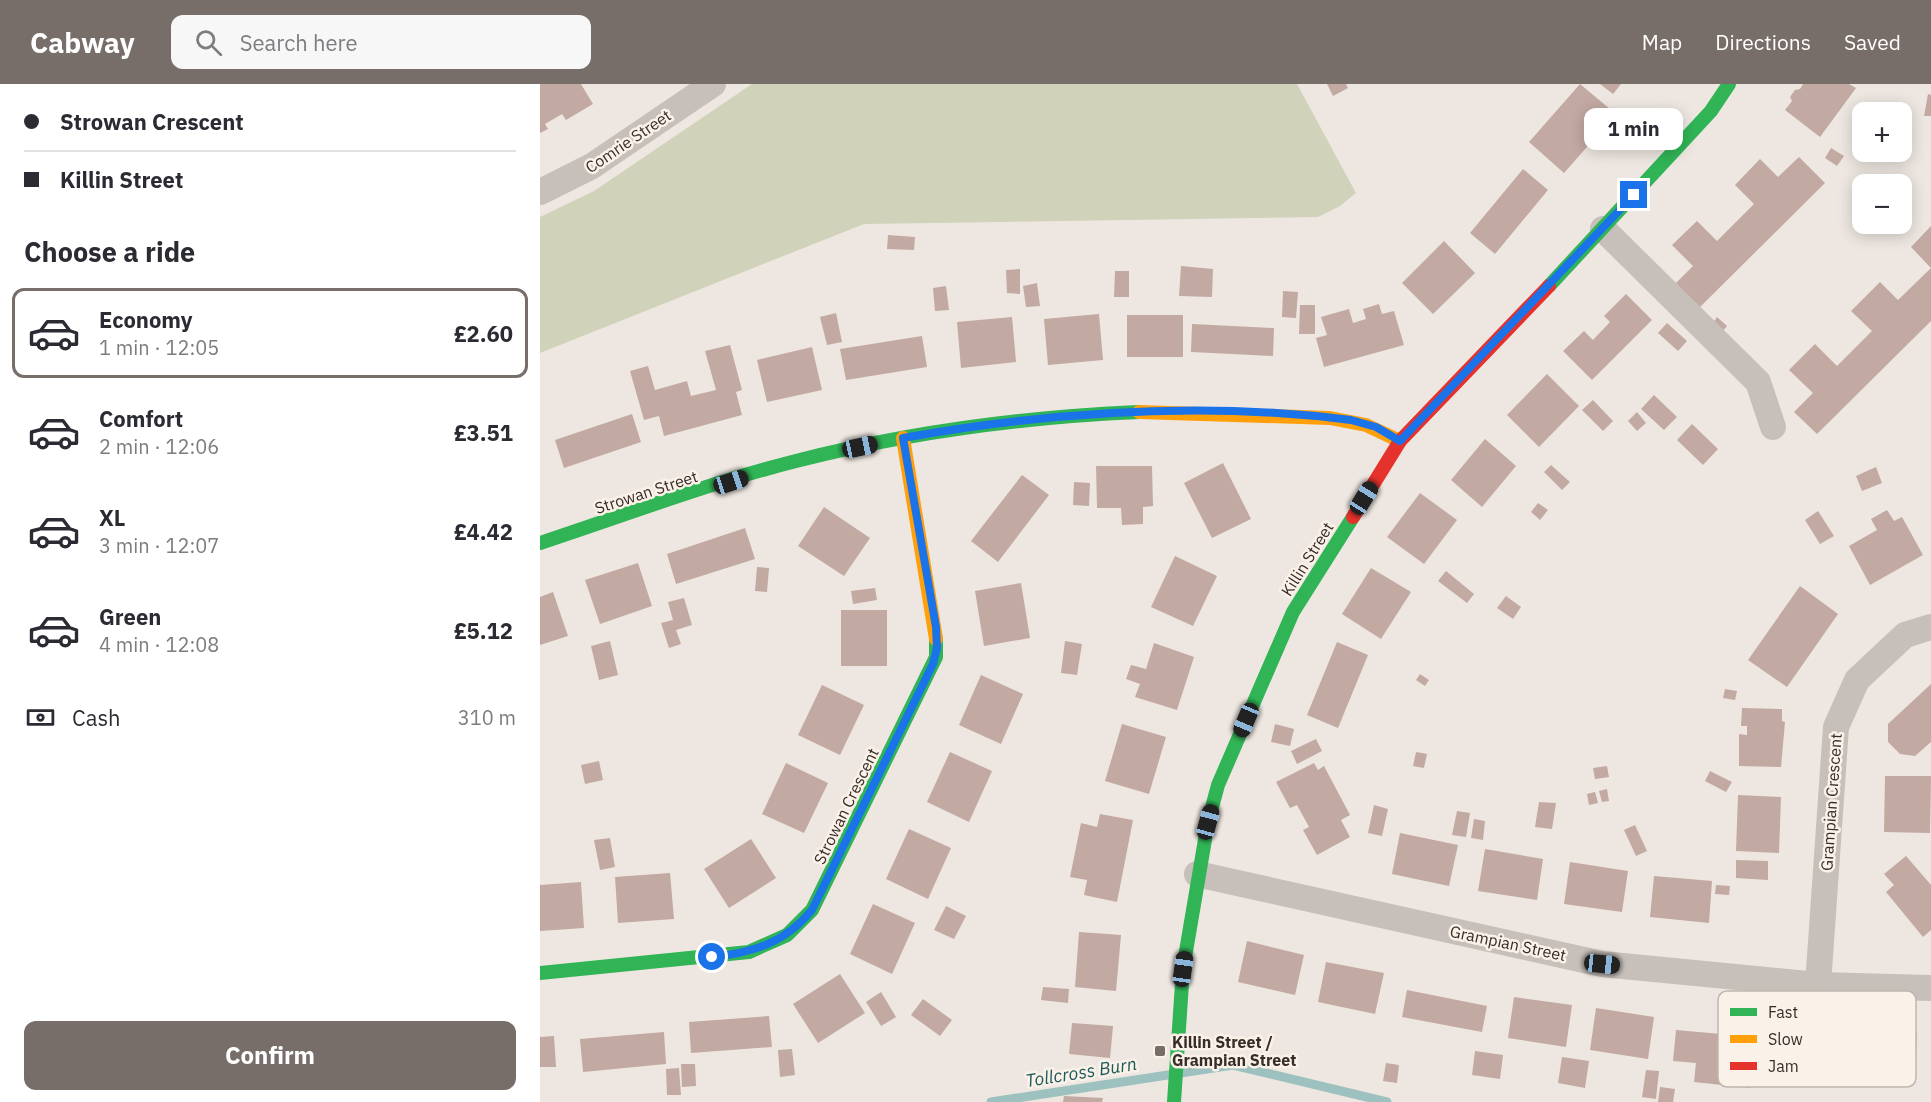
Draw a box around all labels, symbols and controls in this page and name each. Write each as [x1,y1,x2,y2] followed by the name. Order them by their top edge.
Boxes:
[171,15,591,69] search box
[30,24,135,61] text: Cabway
[192,26,225,59] icon: search
[240,28,358,57] text: Search here
[1642,28,1682,56] text: Map
[1715,28,1811,56] text: Directions
[1844,28,1901,56] text: Saved
[1852,102,1912,234] map controls
[1852,102,1912,162] button: +
[581,105,675,177] street label: Comrie Street
[60,107,244,136] text: Strowan Crescent
[1584,108,1684,150] callout: 1 min
[1607,115,1660,142] text: 1 min
[60,165,183,194] text: Killin Street
[1852,174,1912,234] button: −
[1620,181,1647,208] route end
[24,234,195,269] text: Choose a ride
[99,305,193,334] text: Economy
[27,306,81,360] icon: car
[454,319,513,348] text: £2.60
[99,334,219,361] text: 1 min · 12:05
[99,404,183,433] text: Comfort
[27,405,81,459] icon: car
[454,418,513,447] text: £3.51
[99,433,219,460] text: 2 min · 12:06
[841,434,879,460] car
[592,466,700,518] street label: Strowan Street
[711,468,751,496] car
[1347,478,1381,518] car
[99,503,125,532] text: XL
[27,504,81,558] icon: car
[454,517,513,546] text: £4.42
[1276,518,1338,600] street label: Killin Street
[99,532,219,559] text: 3 min · 12:07
[99,602,161,631] text: Green
[27,603,81,657] icon: car
[454,616,513,645] text: £5.12
[99,631,219,658] text: 4 min · 12:08
[1231,700,1261,740] car
[24,701,57,734] icon: cash
[72,703,121,732] text: Cash
[458,704,516,731] text: 310 m
[1816,733,1846,871] street label: Grampian Crescent
[809,745,883,867] street label: Strowan Crescent
[1195,802,1221,842] car
[1448,921,1568,965] street label: Grampian Street
[698,943,725,970] route start
[1172,950,1194,988] car
[1583,953,1621,975] car
[1718,991,1916,1087] legend
[1768,1002,1798,1022] text: Fast
[24,1021,516,1090] button: Confirm
[1768,1029,1803,1049] text: Slow
[1172,1032,1296,1070] place label: Killin Street / Grampian Street
[1153,1044,1167,1058] marker: Killin Street / Grampian Street
[1024,1052,1138,1092] water label: Tollcross Burn
[1768,1056,1799,1076] text: Jam

